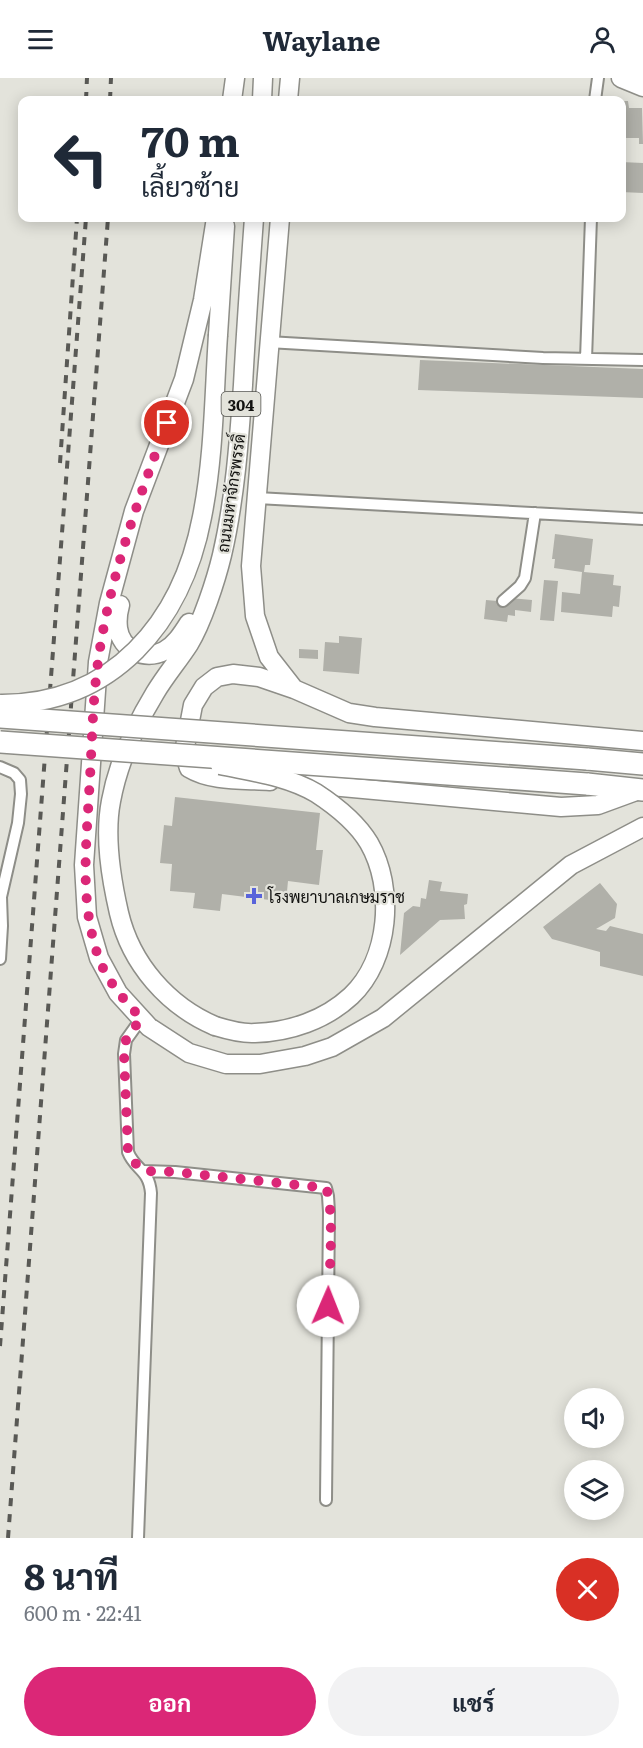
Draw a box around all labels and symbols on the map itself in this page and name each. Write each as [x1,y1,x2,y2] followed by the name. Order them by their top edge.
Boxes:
[222,392,260,416] road number: 304
[141,397,192,448] pin
[209,432,250,554] street label: ถนนมหาจักรพรรดิ์
[267,884,405,908] place label: โรงพยาบาลเกษมราช
[245,887,263,905] marker: โรงพยาบาลเกษมราช
[296,1274,360,1338] position arrow

